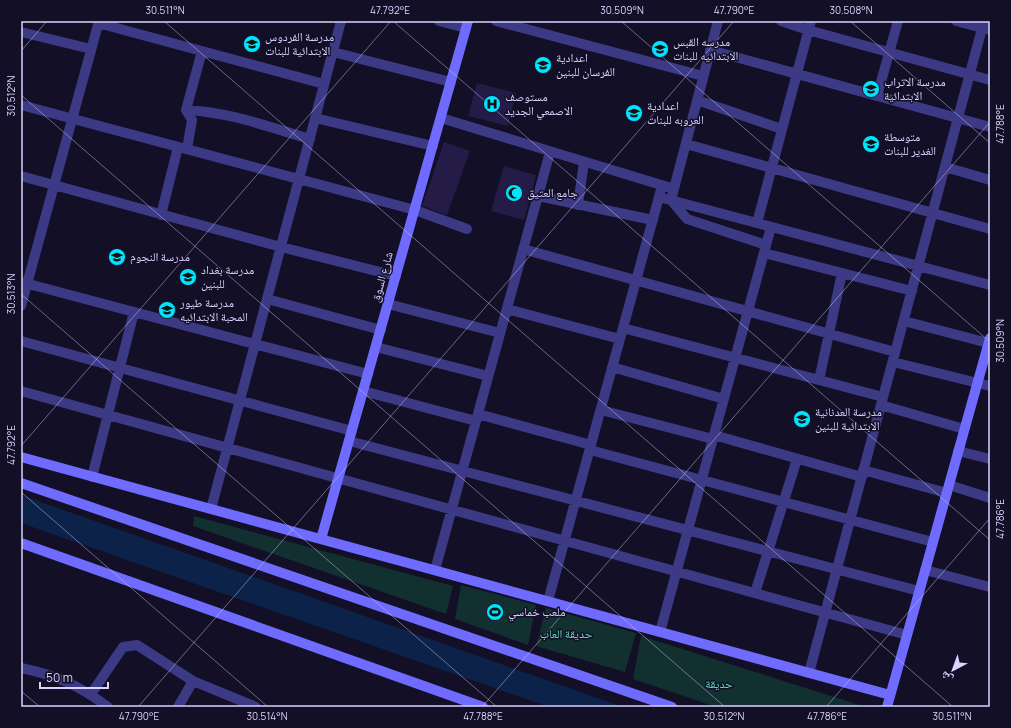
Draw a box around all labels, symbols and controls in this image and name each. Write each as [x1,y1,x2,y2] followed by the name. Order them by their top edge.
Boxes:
[145,3,185,17] text: 30.511°N
[370,3,410,17] text: 47.792°E
[600,3,644,17] text: 30.509°N
[714,3,754,17] text: 47.790°E
[829,3,873,17] text: 30.508°N
[265,28,334,59] place label: مدرسة الفردوس الابتدائية للبنات
[673,33,739,64] place label: مدرسه القبس الابتدائيه للبنات
[242,34,262,54] school or university icon: مدرسة الفردوس الابتدائية للبنات
[650,39,670,59] school or university icon: مدرسه القبس الابتدائيه للبنات
[556,49,615,80] place label: اعدادية الفرسان للبنين
[533,55,553,75] school or university icon: اعدادية الفرسان للبنين
[884,73,946,104] place label: مدرسة الاتراب الابتدائية
[4,75,18,116] text: 30.512°N
[861,79,881,99] school or university icon: مدرسة الاتراب الابتدائية
[505,88,573,121] place label: مستوصف الاصمعي الجديد
[482,94,502,114] hospital icon: مستوصف الاصمعي الجديد
[647,97,704,128] place label: اعدادية العروبه للبنات
[624,103,644,123] school or university icon: اعدادية العروبه للبنات
[993,104,1007,144] text: 47.788°E
[884,128,936,159] place label: متوسطة الغدير للبنات
[861,134,881,154] school or university icon: متوسطة الغدير للبنات
[504,183,524,203] mosque icon: جامع العتيق
[527,184,578,201] place label: جامع العتيق
[107,247,127,267] school or university icon: مدرسة النجوم
[130,248,190,265] place label: مدرسة النجوم
[366,249,397,304] street label: شارع السوق
[201,261,254,292] place label: مدرسة بغداد للبنين
[178,267,198,287] school or university icon: مدرسة بغداد للبنين
[4,273,18,314] text: 30.513°N
[179,294,248,325] place label: مدرسة طيور المحبة الابتدائيه
[157,300,177,320] school or university icon: مدرسة طيور المحبة الابتدائيه
[993,319,1007,363] text: 30.509°N
[815,403,882,434] place label: مدرسة العدنانية الابتدائية للبنين
[792,409,812,429] school or university icon: مدرسة العدنانية الابتدائية للبنين
[4,425,18,465] text: 47.792°E
[993,499,1007,539] text: 47.786°E
[485,602,505,622] sports icon: ملعب خماسي
[508,603,565,622] place label: ملعب خماسي
[540,625,593,642] park label: حديقة العاب
[933,650,973,690] north arrow
[40,664,108,690] scale bar
[937,667,956,687] text: ش
[46,669,73,686] text: 50 m
[705,675,733,692] park label: حديقة
[119,709,159,723] text: 47.790°E
[246,709,288,723] text: 30.514°N
[463,709,503,723] text: 47.788°E
[704,709,745,723] text: 30.512°N
[807,709,847,723] text: 47.786°E
[932,709,972,723] text: 30.511°N

